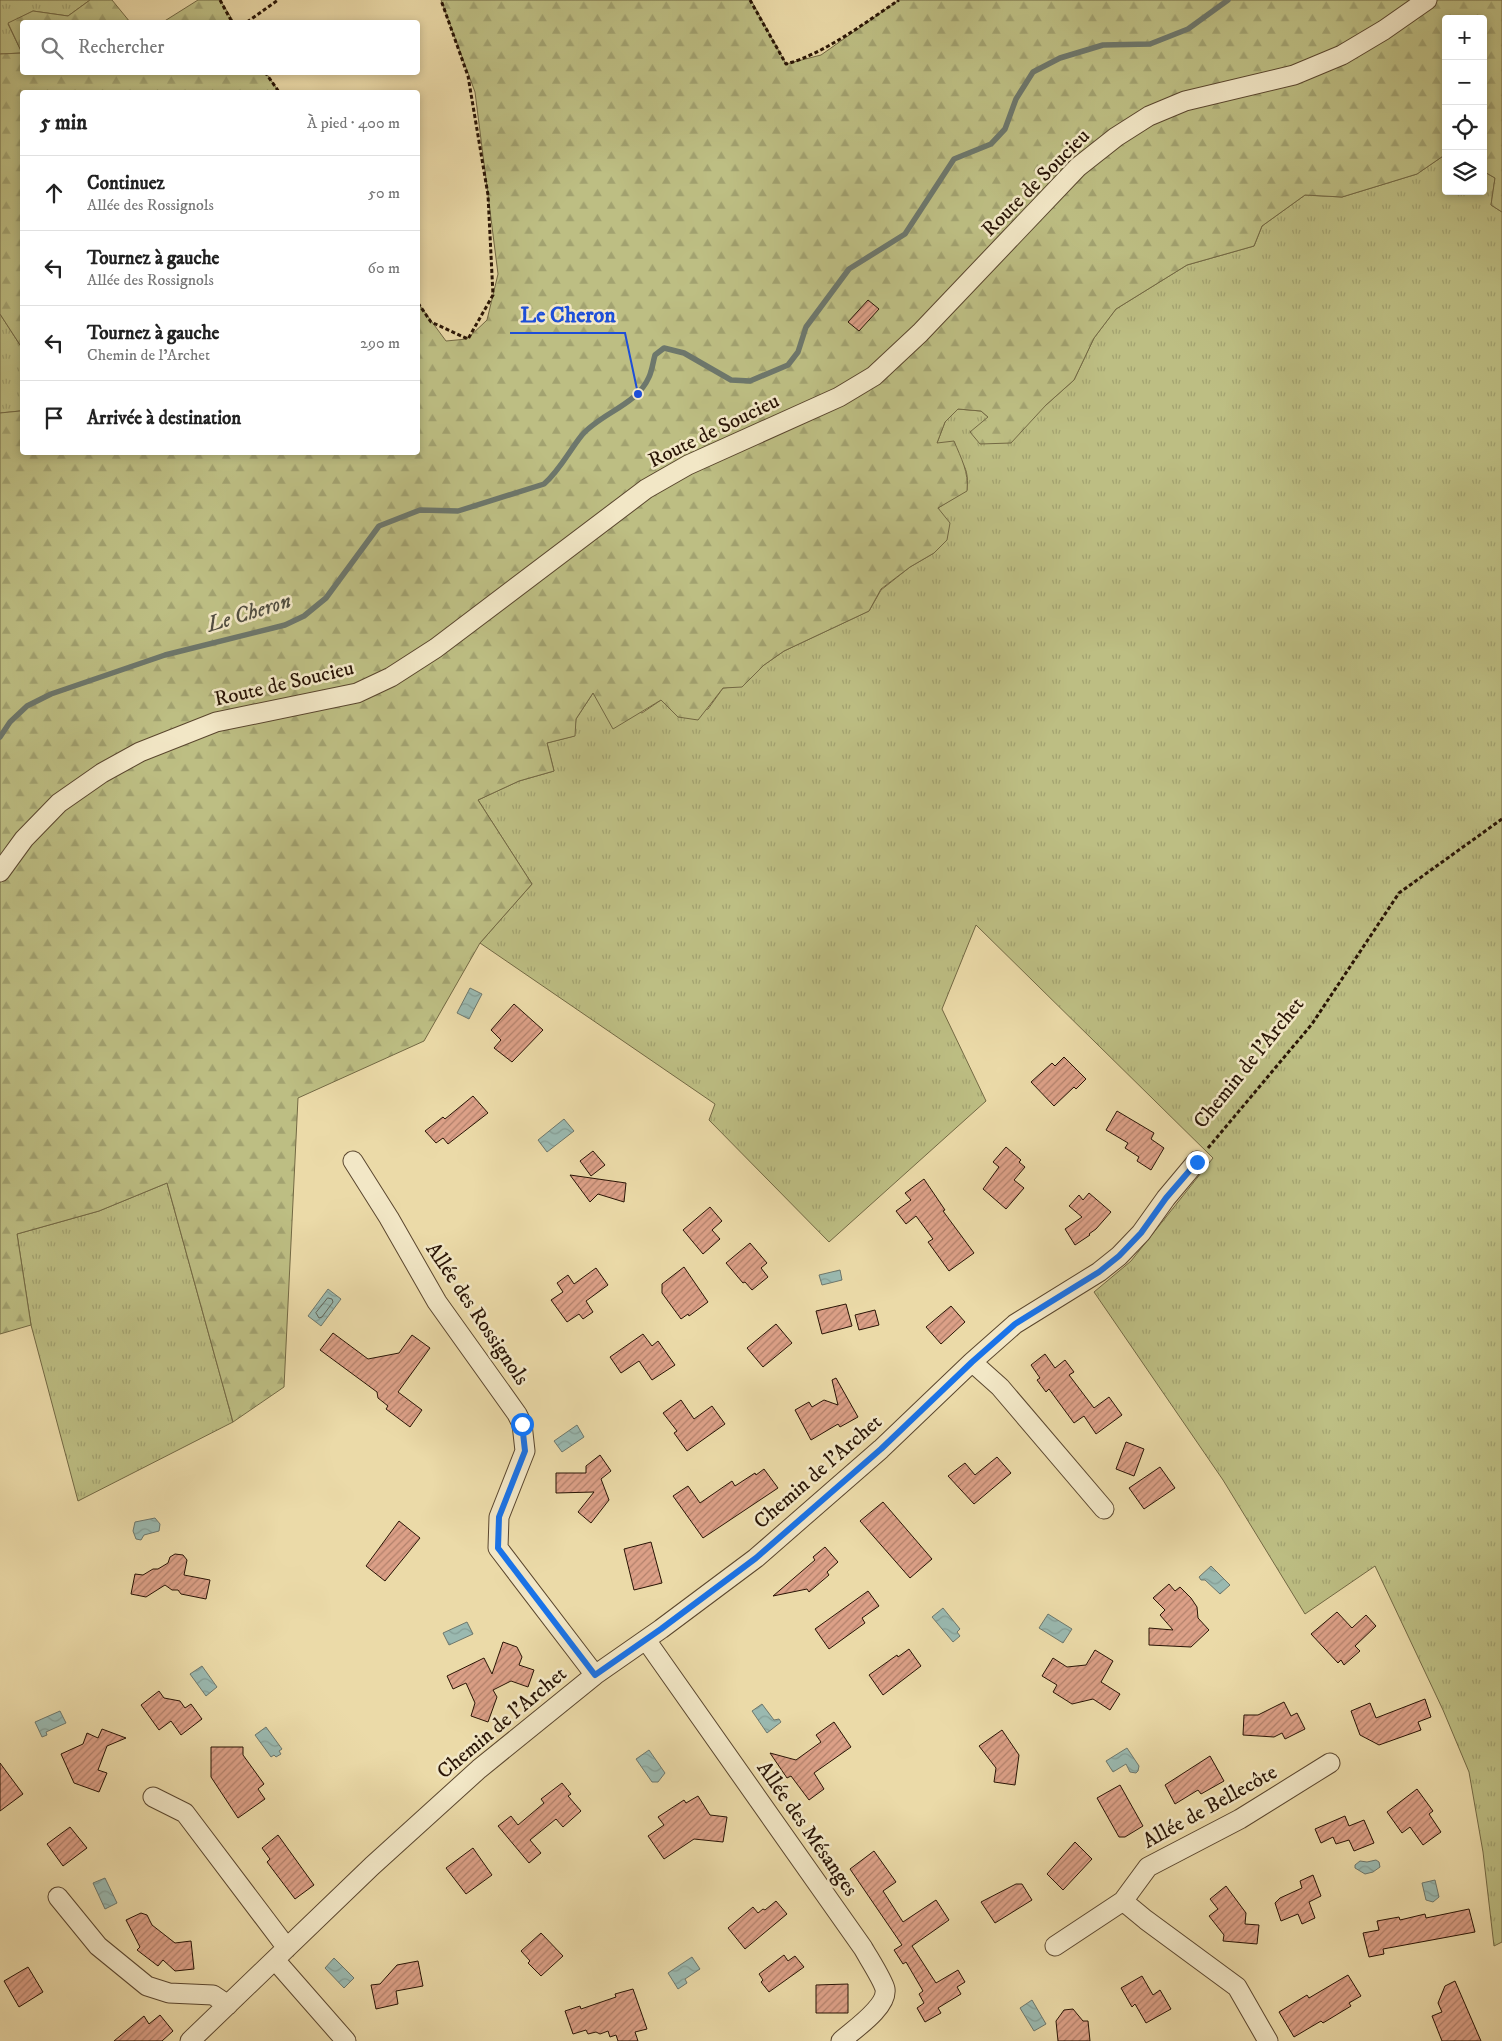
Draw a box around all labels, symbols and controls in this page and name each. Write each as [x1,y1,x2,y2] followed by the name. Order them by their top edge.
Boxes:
[1442,15,1487,195] map controls
[1442,15,1487,60] button: +
[20,20,420,75] search box
[38,34,66,62] icon: search
[78,36,164,59] text: Rechercher
[1442,60,1487,105] button: −
[1442,105,1487,150] button: locate
[40,110,87,136] text: 5 min
[307,113,400,133] text: À pied · 400 m
[976,123,1096,243] street label: Route de Soucieu
[1442,150,1487,195] button: layers
[87,172,165,195] text: Continuez
[40,179,68,207] icon: ahead
[368,183,400,203] text: 50 m
[87,195,214,215] text: Allée des Rossignols
[87,247,219,270] text: Tournez à gauche
[40,254,68,282] icon: left
[368,258,400,278] text: 60 m
[87,270,214,290] text: Allée des Rossignols
[510,296,625,333] callout: Le Cheron
[520,302,616,329] text: Le Cheron
[87,322,219,345] text: Tournez à gauche
[40,329,68,357] icon: left
[360,333,400,353] text: 290 m
[87,345,210,365] text: Chemin de l'Archet
[644,388,784,474] street label: Route de Soucieu
[40,404,68,432] icon: arrive
[87,407,241,430] text: Arrivée à destination
[202,587,294,639] water label: Le Cheron
[212,655,356,713] street label: Route de Soucieu
[1188,992,1310,1134] street label: Chemin de l'Archet
[1186,1151,1209,1174] route end
[420,1238,534,1390] street label: Allée des Rossignols
[749,1409,888,1535] street label: Chemin de l'Archet
[511,1413,534,1436] route start
[432,1661,572,1785] street label: Chemin de l'Archet
[751,1756,863,1902] street label: Allée des Mésanges
[1138,1759,1282,1855] street label: Allée de Bellecôte

